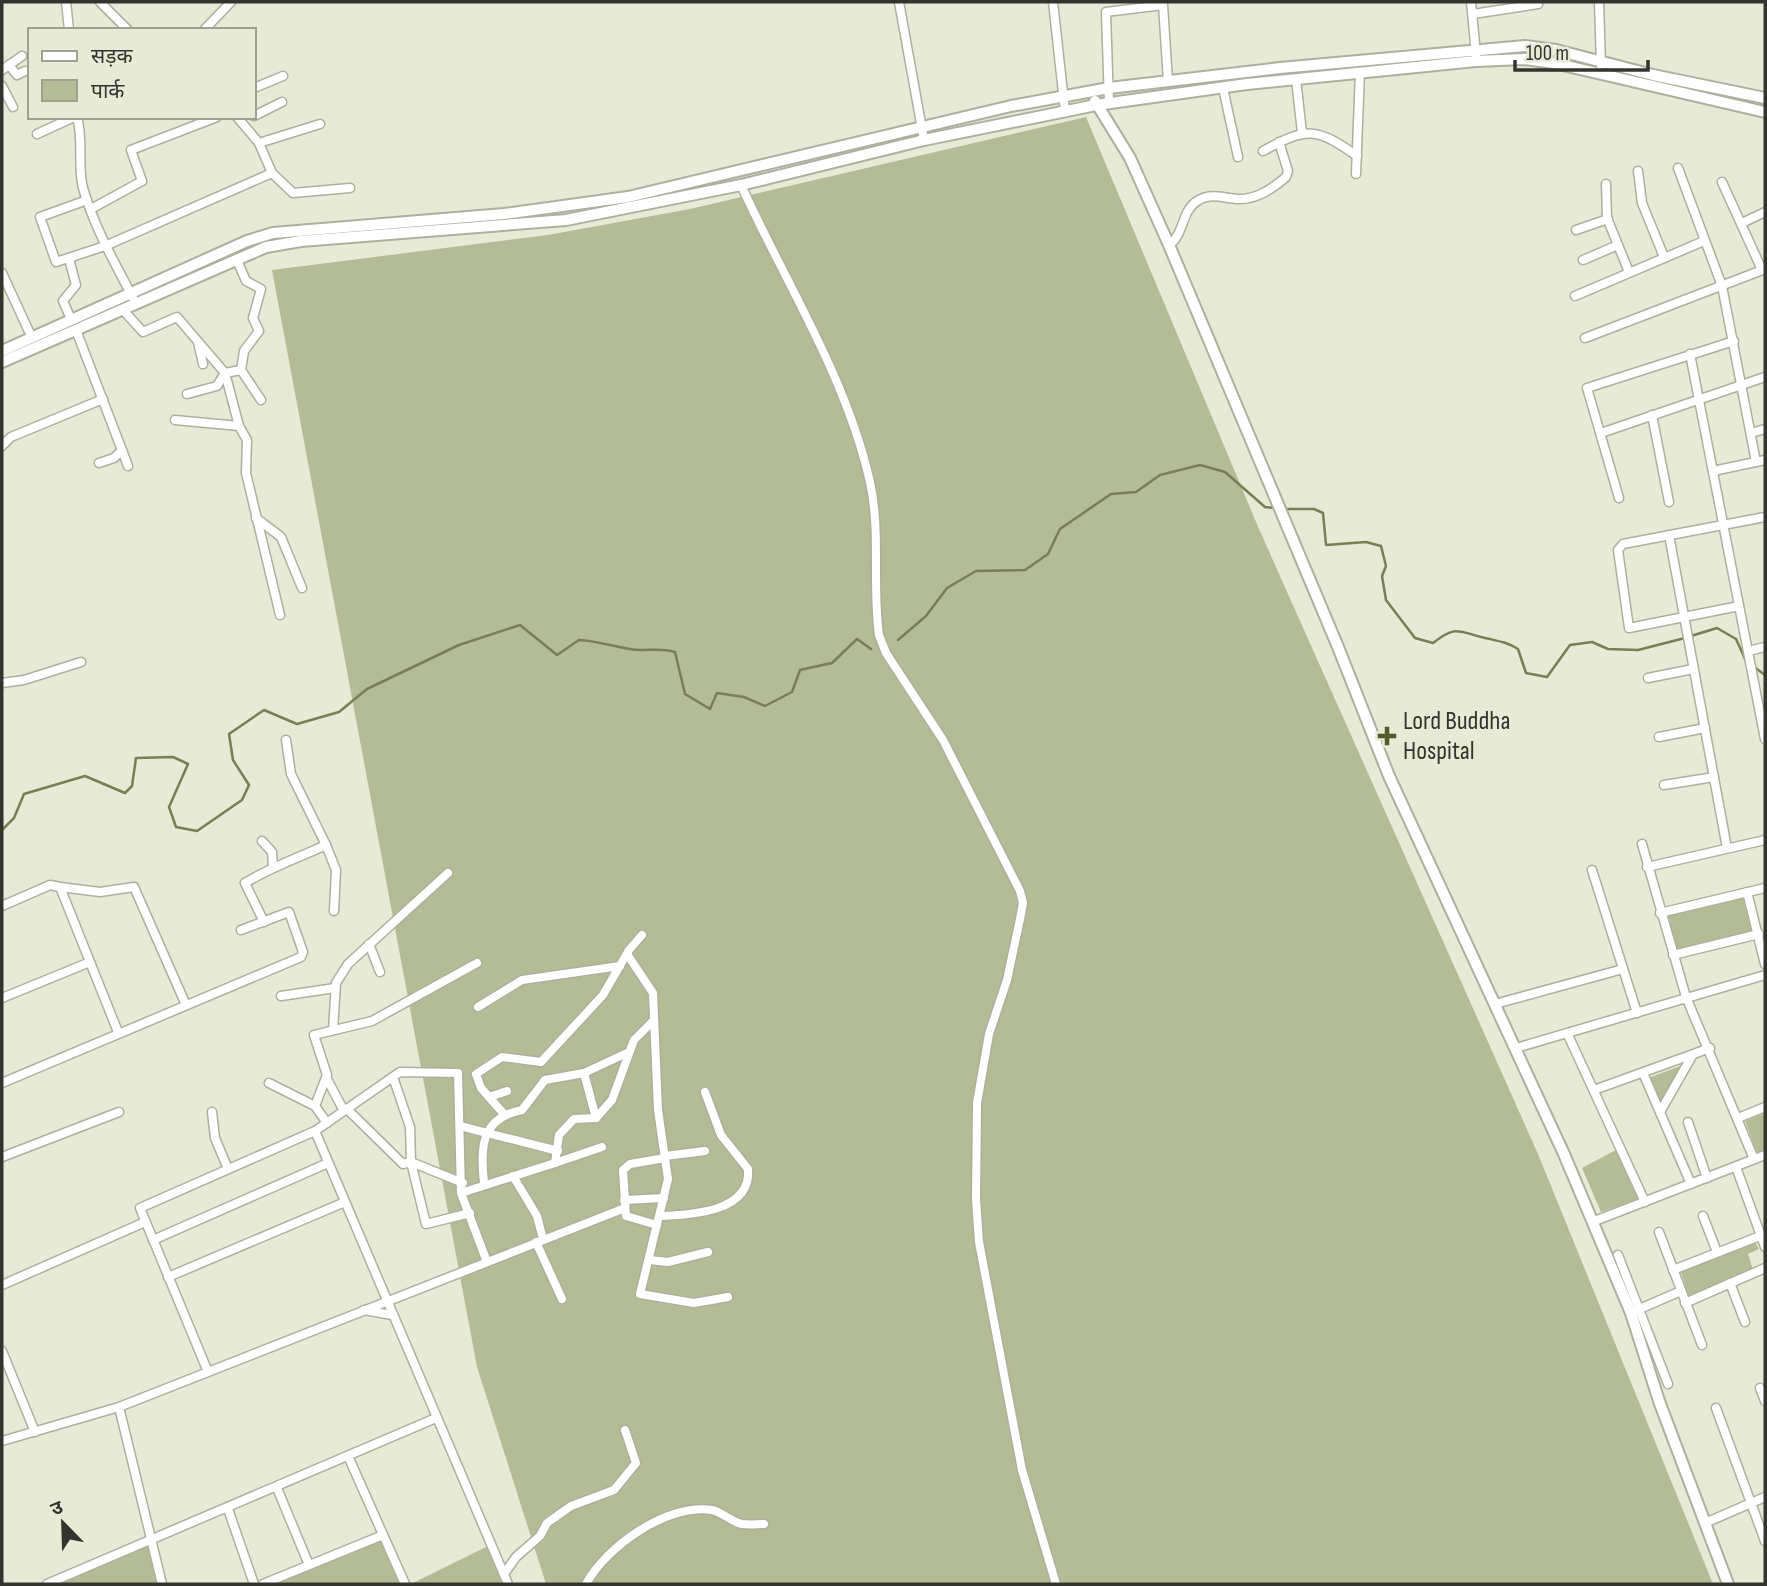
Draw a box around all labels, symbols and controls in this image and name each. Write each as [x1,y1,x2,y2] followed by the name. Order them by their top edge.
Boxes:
[28,28,256,119] legend
[1515,28,1648,72] scale bar
[1526,41,1569,66] text: 100 m
[91,44,133,69] text: सड़क
[91,79,125,104] text: पार्क
[1403,706,1510,767] place label: Lord Buddha Hospital
[1377,726,1397,746] marker: Lord Buddha Hospital
[28,1488,98,1558] north arrow
[47,1496,67,1521] text: उ

